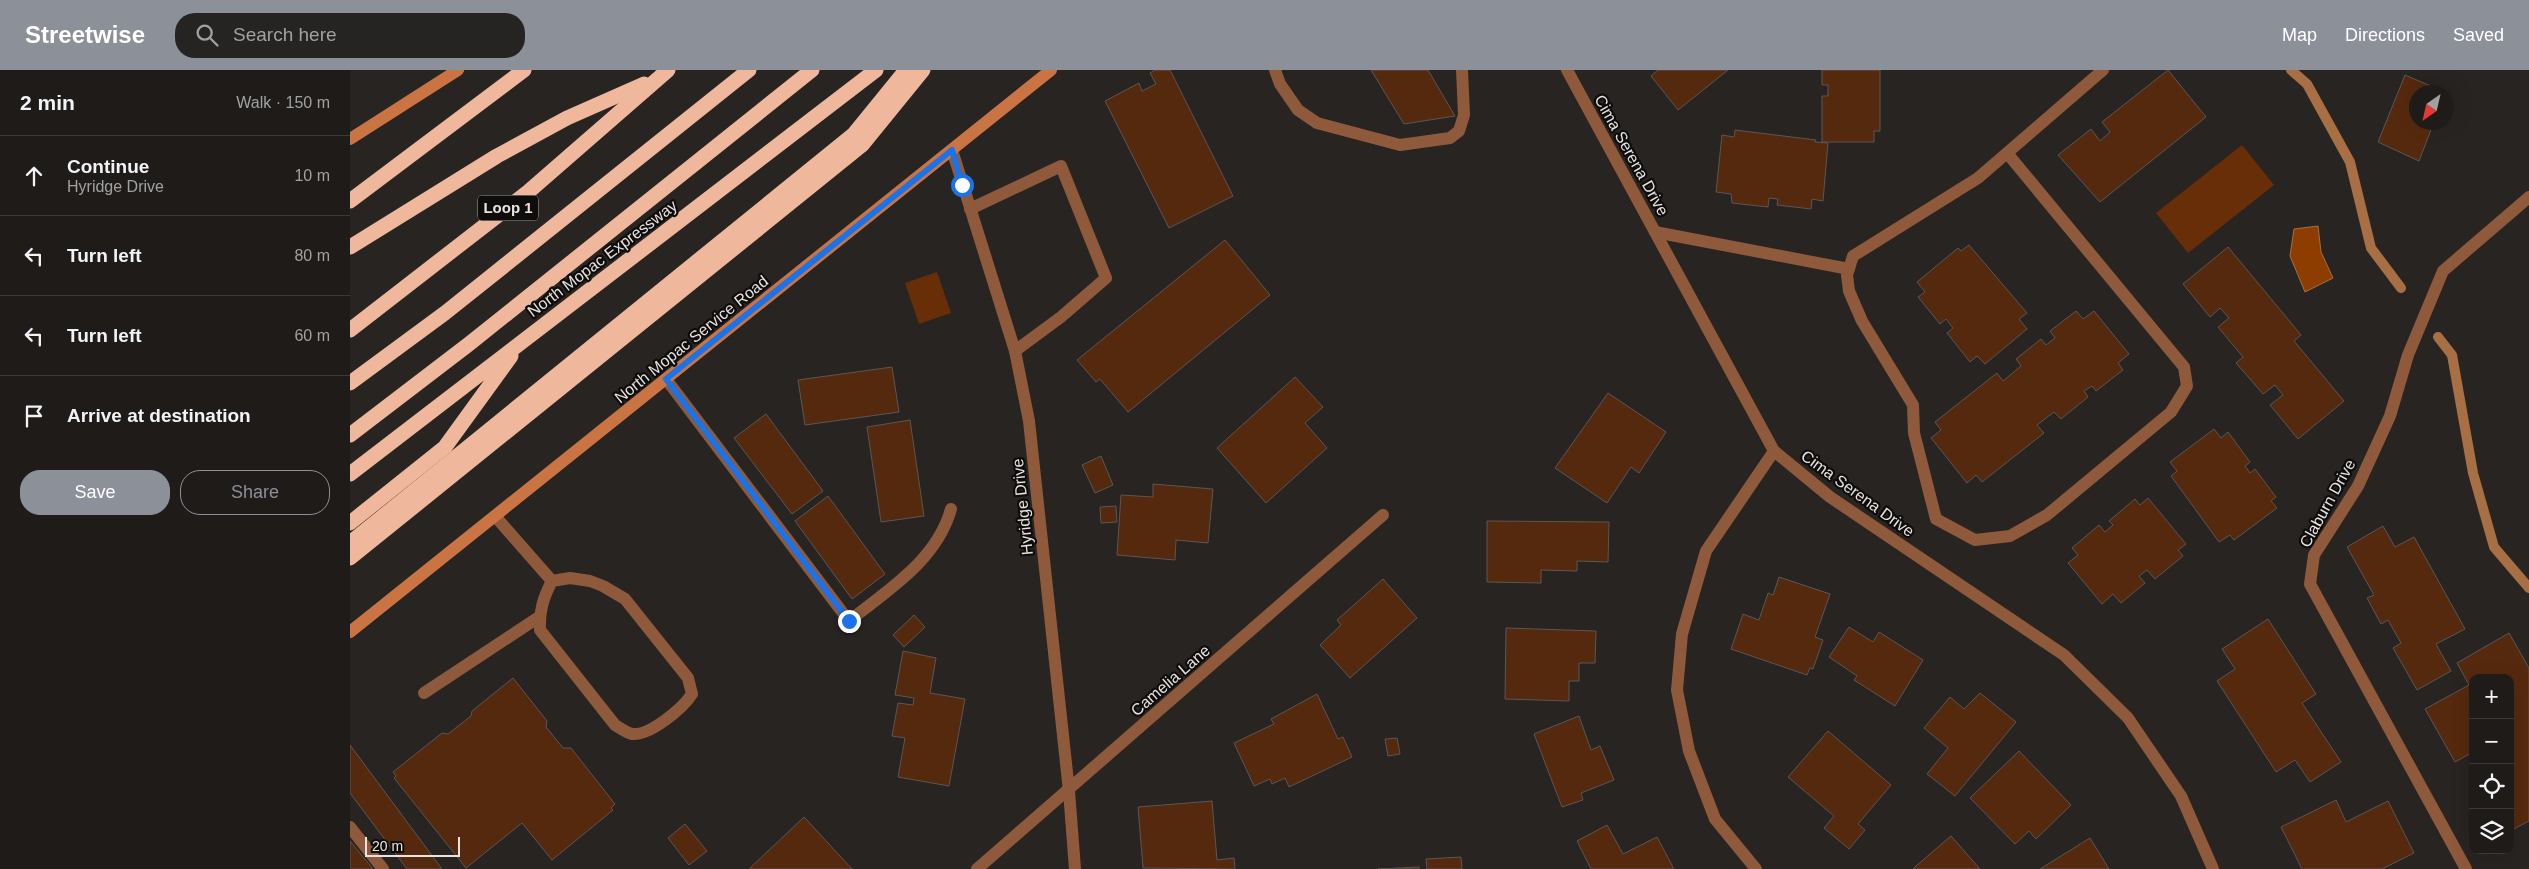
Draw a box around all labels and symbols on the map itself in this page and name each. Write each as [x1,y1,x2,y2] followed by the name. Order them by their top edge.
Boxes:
[2409,85,2454,130] north arrow
[1591,92,1672,219] street label: Cima Serena Drive
[951,174,974,197] route start
[478,196,538,220] road number: Loop 1
[524,197,680,320] street label: North Mopac Expressway
[611,272,771,406] street label: North Mopac Service Road
[1798,447,1917,540] street label: Cima Serena Drive
[2296,456,2359,550] street label: Claburn Drive
[1009,458,1036,556] street label: Hyridge Drive
[838,610,861,633] route end
[1127,642,1213,719] street label: Camelia Lane
[365,834,460,857] scale bar

